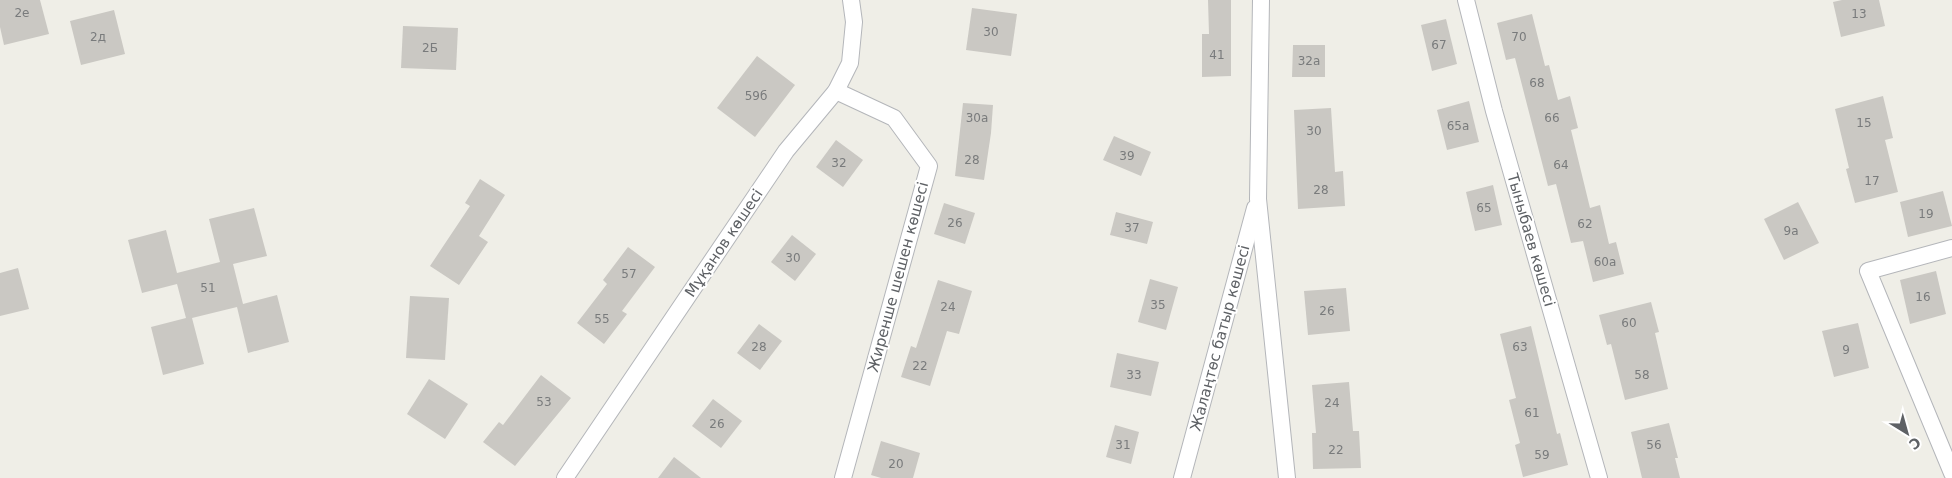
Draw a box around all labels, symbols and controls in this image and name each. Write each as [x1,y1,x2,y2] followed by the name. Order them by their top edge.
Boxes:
[14,6,30,20] house number: 2е
[1851,7,1867,21] house number: 13
[983,25,999,39] house number: 30
[90,30,106,44] house number: 2д
[1511,30,1527,44] house number: 70
[1431,38,1447,52] house number: 67
[422,41,438,55] house number: 2Б
[1209,48,1225,62] house number: 41
[1298,54,1320,68] house number: 32а
[1529,76,1545,90] house number: 68
[745,89,767,103] house number: 59б
[966,111,988,125] house number: 30а
[1544,111,1560,125] house number: 66
[1856,116,1872,130] house number: 15
[1447,119,1469,133] house number: 65а
[1306,124,1322,138] house number: 30
[1119,149,1135,163] house number: 39
[964,153,980,167] house number: 28
[831,156,847,170] house number: 32
[1553,158,1569,172] house number: 64
[1503,170,1559,309] street label: Тыныбаев көшесі
[1864,174,1880,188] house number: 17
[864,180,932,374] street label: Жиренше шешен көшесі
[1313,183,1329,197] house number: 28
[681,186,767,300] street label: Мұқанов көшесі
[1476,201,1492,215] house number: 65
[1918,207,1934,221] house number: 19
[947,216,963,230] house number: 26
[1577,217,1593,231] house number: 62
[1124,221,1140,235] house number: 37
[1784,224,1799,238] house number: 9а
[1186,243,1254,433] street label: Жалаңтөс батыр көшесі
[785,251,801,265] house number: 30
[1594,255,1616,269] house number: 60а
[621,267,637,281] house number: 57
[200,281,216,295] house number: 51
[1915,290,1931,304] house number: 16
[1150,298,1166,312] house number: 35
[940,300,956,314] house number: 24
[1319,304,1335,318] house number: 26
[594,312,610,326] house number: 55
[1621,316,1637,330] house number: 60
[751,340,767,354] house number: 28
[1512,340,1528,354] house number: 63
[1842,343,1850,357] house number: 9
[912,359,928,373] house number: 22
[1126,368,1142,382] house number: 33
[1634,368,1650,382] house number: 58
[536,395,552,409] house number: 53
[1324,396,1340,410] house number: 24
[1524,406,1540,420] house number: 61
[1882,408,1932,458] north arrow
[709,417,725,431] house number: 26
[1906,434,1924,453] text: С
[1115,438,1131,452] house number: 31
[1646,438,1662,452] house number: 56
[1328,443,1344,457] house number: 22
[1534,448,1550,462] house number: 59
[888,457,904,471] house number: 20

